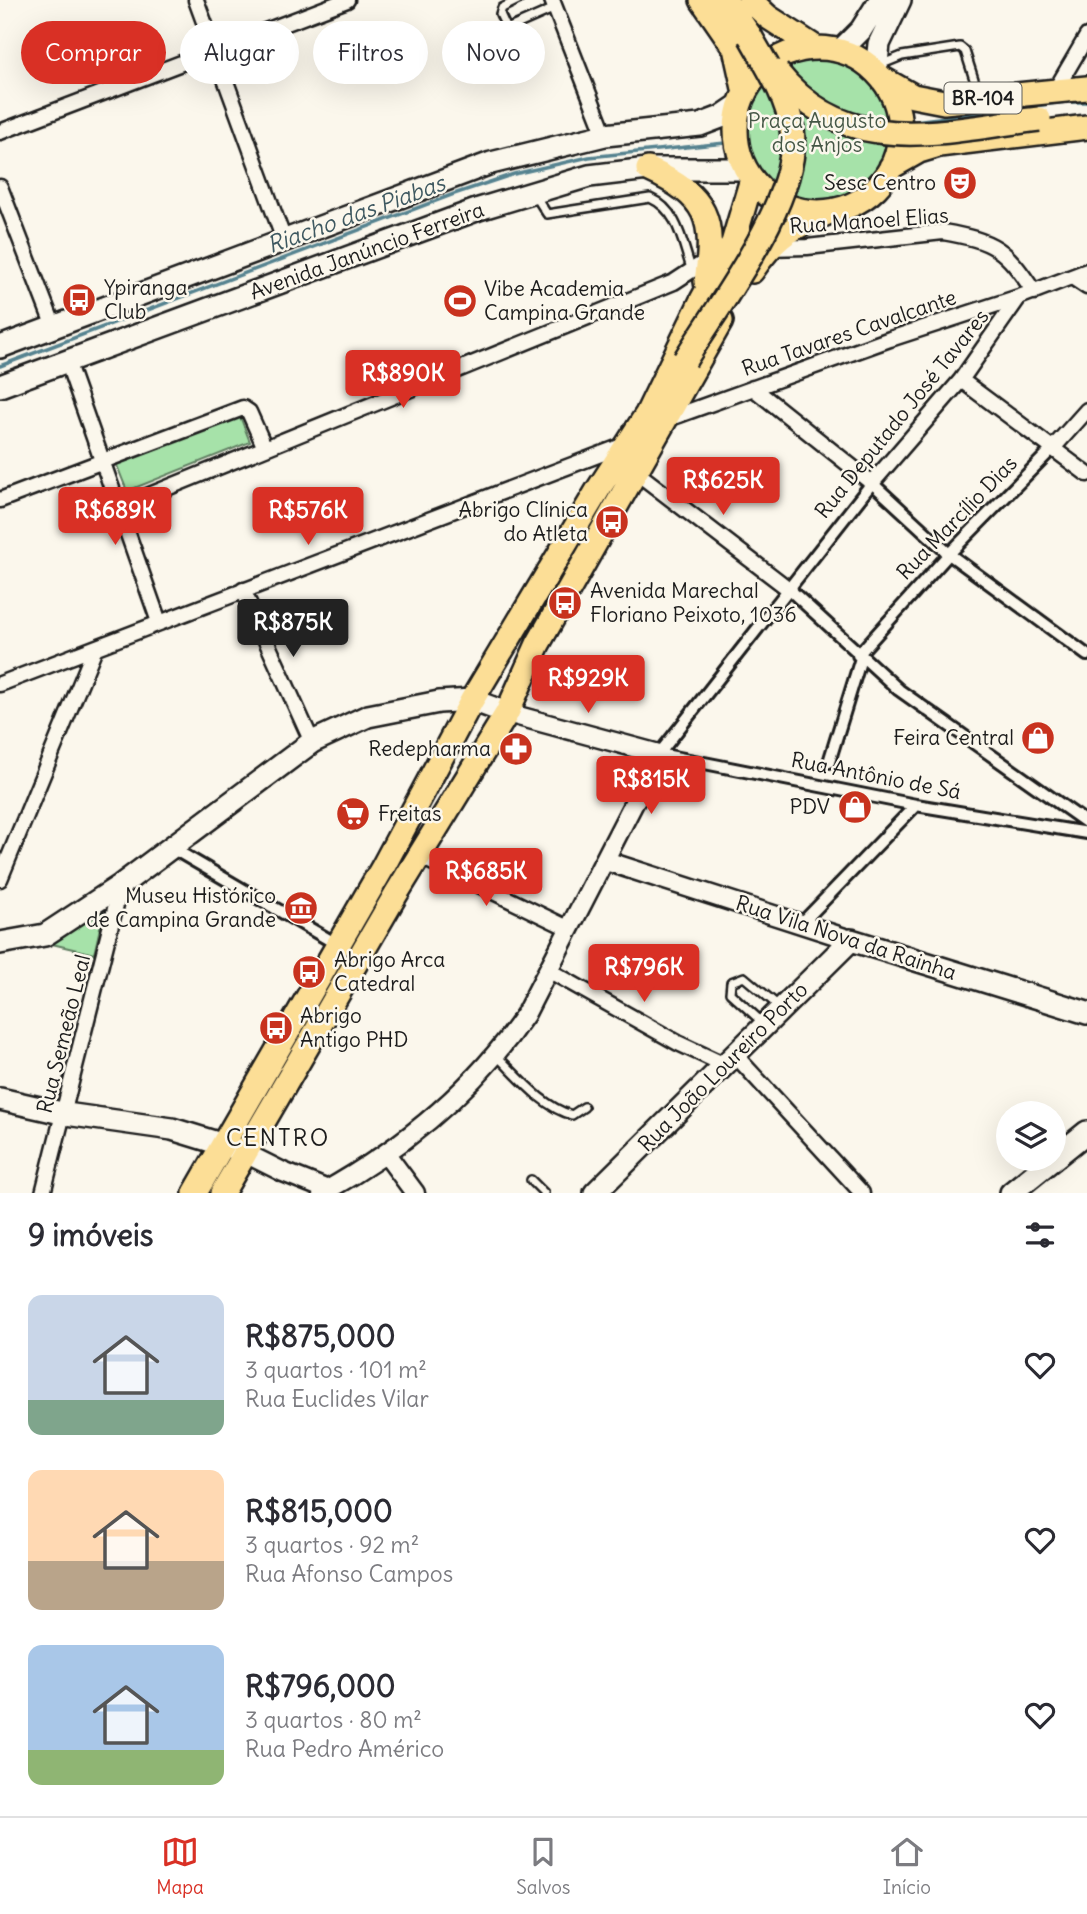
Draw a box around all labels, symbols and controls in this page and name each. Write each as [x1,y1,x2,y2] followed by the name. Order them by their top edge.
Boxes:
[21,21,166,84] chip: Comprar
[180,21,299,84] chip: Alugar
[313,21,428,84] chip: Filtros
[442,21,545,84] chip: Novo
[944,82,1021,114] road number: BR-104
[748,107,886,158] park label: Praça Augusto dos Anjos
[941,164,979,202] theatre icon: Sesc Centro
[263,167,450,259] water label: Riacho das Piabas
[824,169,936,196] place label: Sesc Centro
[246,196,488,306] street label: Avenida Janúncio Ferreira
[788,201,949,240] street label: Rua Manoel Elias
[104,274,187,325] place label: Ypiranga Club
[484,275,645,326] place label: Vibe Academia Campina Grande
[60,281,98,319] bus stop icon: Ypiranga Club
[441,282,479,320] sports icon: Vibe Academia Campina Grande
[738,283,960,382] street label: Rua Tavares Cavalcante
[809,303,994,524] street label: Rua Deputado José Tavares
[346,350,460,410] pin: R$890K
[361,358,445,387] text: R$890K
[891,450,1023,585] street label: Rua Marcílio Dias
[666,458,780,517] pin: R$625K
[683,465,763,494] text: R$625K
[58,488,172,547] pin: R$689K
[251,488,365,547] pin: R$576K
[74,495,156,524] text: R$689K
[268,495,348,524] text: R$576K
[459,496,588,547] place label: Abrigo Clínica do Atleta
[593,503,631,541] bus stop icon: Abrigo Clínica do Atleta
[590,577,797,628] place label: Avenida Marechal Floriano Peixoto, 1036
[546,584,584,622] bus stop icon: Avenida Marechal Floriano Peixoto, 1036
[236,600,350,659] pin: R$875K
[253,607,333,636] text: R$875K
[531,656,645,715] pin: R$929K
[548,663,628,692] text: R$929K
[1019,719,1057,757] shop icon: Feira Central
[893,724,1014,751] place label: Feira Central
[497,730,535,768] pharmacy icon: Redepharma
[368,735,491,762] place label: Redepharma
[789,746,963,805] street label: Rua Antônio de Sá
[594,756,708,816] pin: R$815K
[612,764,690,793] text: R$815K
[836,788,874,826] shop icon: PDV
[790,793,830,820] place label: PDV
[334,795,372,833] supermarket icon: Freitas
[378,800,442,827] place label: Freitas
[429,848,543,908] pin: R$685K
[445,856,527,885] text: R$685K
[86,882,276,933] place label: Museu Histórico de Campina Grande
[282,889,320,927] museum icon: Museu Histórico de Campina Grande
[732,889,960,986] street label: Rua Vila Nova da Rainha
[587,944,701,1004] pin: R$796K
[334,946,445,997] place label: Abrigo Arca Catedral
[31,952,96,1116] street label: Rua Semeão Leal
[604,952,684,981] text: R$796K
[290,953,328,991] bus stop icon: Abrigo Arca Catedral
[632,976,813,1157] street label: Rua João Loureiro Porto
[300,1002,408,1053] place label: Abrigo Antigo PHD
[257,1009,295,1047] bus stop icon: Abrigo Antigo PHD
[996,1101,1066,1171] map controls
[996,1101,1066,1171] button: layers
[226,1122,330,1152] district label: CENTRO
[28,1216,153,1254] text: 9 imóveis
[1021,1216,1059,1254] icon: filters
[245,1317,395,1355] text: R$875,000
[84,1323,168,1407] icon: home
[1021,1346,1059,1384] icon: heart
[245,1355,427,1384] text: 3 quartos · 101 m²
[245,1384,429,1413] text: Rua Euclides Vilar
[245,1492,393,1530] text: R$815,000
[84,1498,168,1582] icon: home
[1021,1521,1059,1559] icon: heart
[245,1530,419,1559] text: 3 quartos · 92 m²
[245,1559,453,1588] text: Rua Afonso Campos
[245,1667,395,1705] text: R$796,000
[84,1673,168,1757] icon: home
[1021,1696,1059,1734] icon: heart
[245,1705,422,1734] text: 3 quartos · 80 m²
[245,1734,444,1763] text: Rua Pedro Américo
[156,1833,204,1899] tab: Mapa
[516,1833,571,1899] tab: Salvos
[883,1833,931,1899] tab: Início

